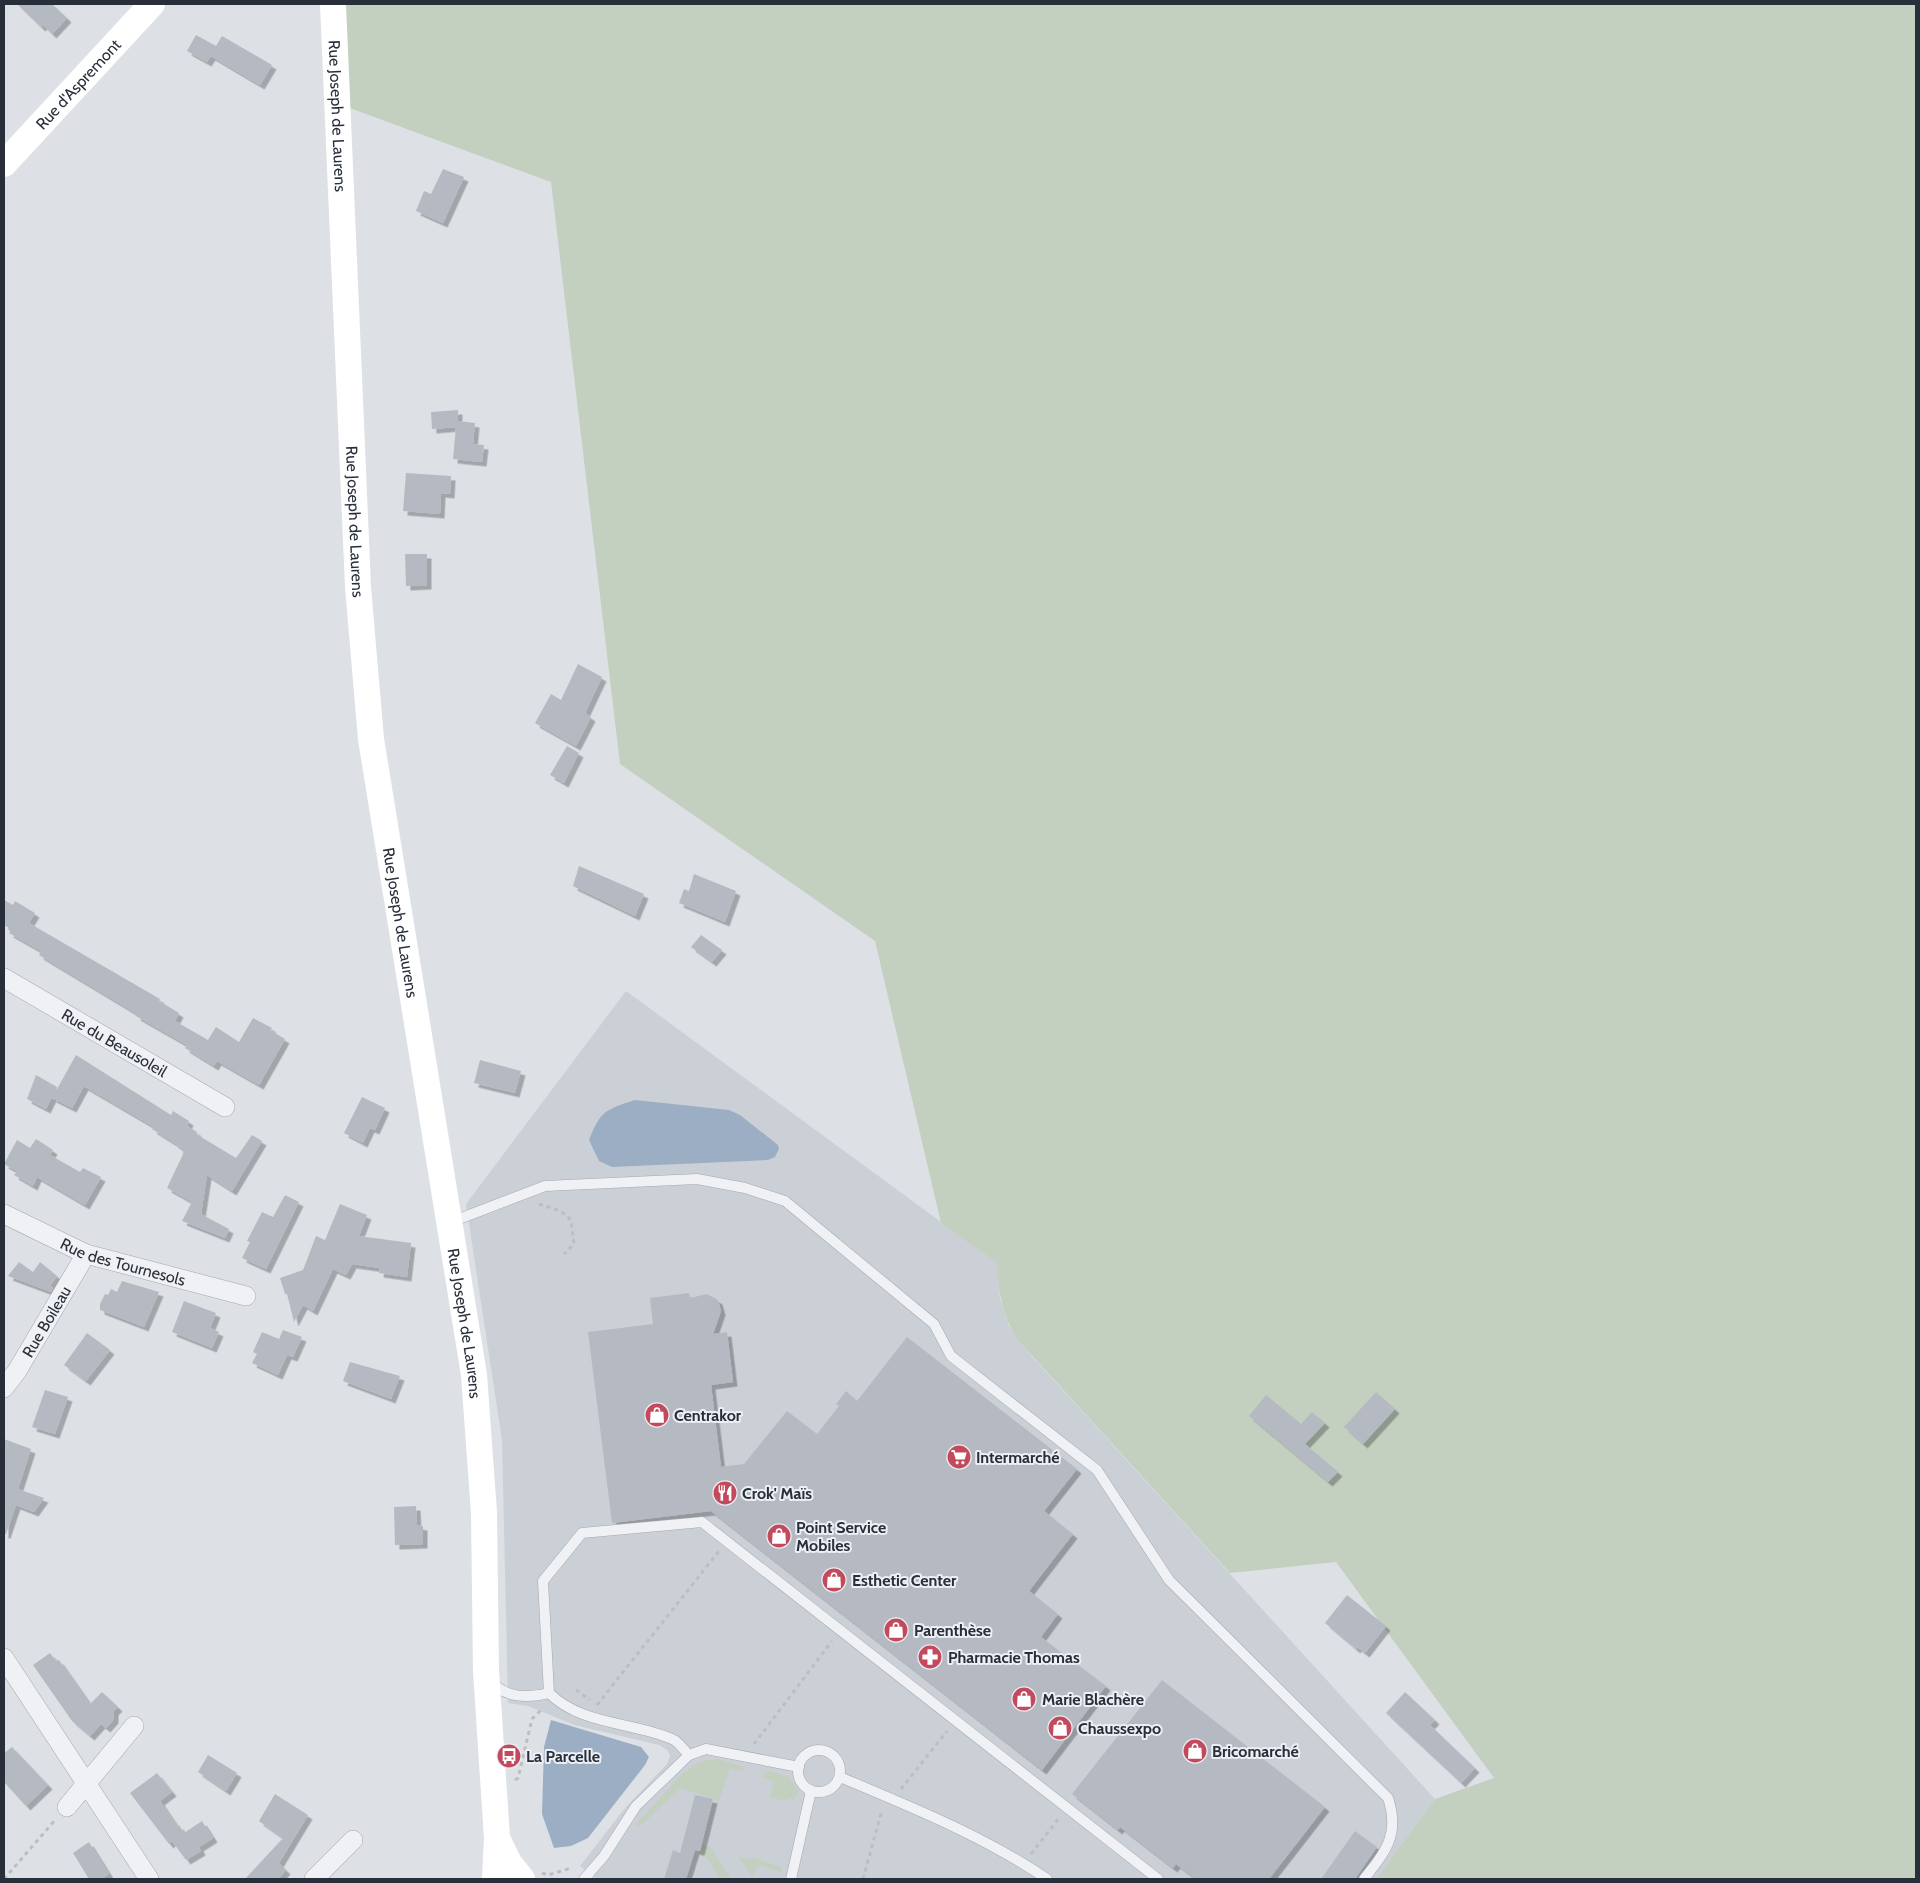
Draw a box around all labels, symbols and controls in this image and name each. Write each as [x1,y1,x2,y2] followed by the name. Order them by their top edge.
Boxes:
[32,34,125,133] street label: Rue d'Aspremont
[325,40,351,193] street label: Rue Joseph de Laurens
[342,445,368,599] street label: Rue Joseph de Laurens
[379,846,422,999] street label: Rue Joseph de Laurens
[58,1004,171,1081] street label: Rue du Beausoleil
[58,1234,188,1289] street label: Rue des Tournesols
[444,1247,485,1400] street label: Rue Joseph de Laurens
[18,1282,75,1360] street label: Rue Boileau
[644,1402,670,1428] shop icon: Centrakor
[674,1406,742,1425] place label: Centrakor
[946,1444,972,1470] supermarket icon: Intermarché
[976,1448,1059,1467] place label: Intermarché
[712,1480,738,1506] restaurant icon: Crok' Maïs
[742,1484,812,1503] place label: Crok' Maïs
[796,1518,886,1555] place label: Point Service Mobiles
[766,1523,792,1549] shop icon: Point Service Mobiles
[821,1567,847,1593] shop icon: Esthetic Center
[852,1571,957,1590] place label: Esthetic Center
[883,1617,909,1643] shop icon: Parenthèse
[914,1621,991,1640] place label: Parenthèse
[917,1644,943,1670] pharmacy icon: Pharmacie Thomas
[948,1648,1080,1667] place label: Pharmacie Thomas
[1011,1686,1037,1712] shop icon: Marie Blachère
[1042,1690,1144,1709] place label: Marie Blachère
[1047,1715,1073,1741] shop icon: Chaussexpo
[1078,1719,1161,1738] place label: Chaussexpo
[1182,1738,1208,1764] shop icon: Bricomarché
[1212,1742,1299,1761] place label: Bricomarché
[496,1743,522,1769] bus stop icon: La Parcelle
[526,1747,600,1766] place label: La Parcelle

